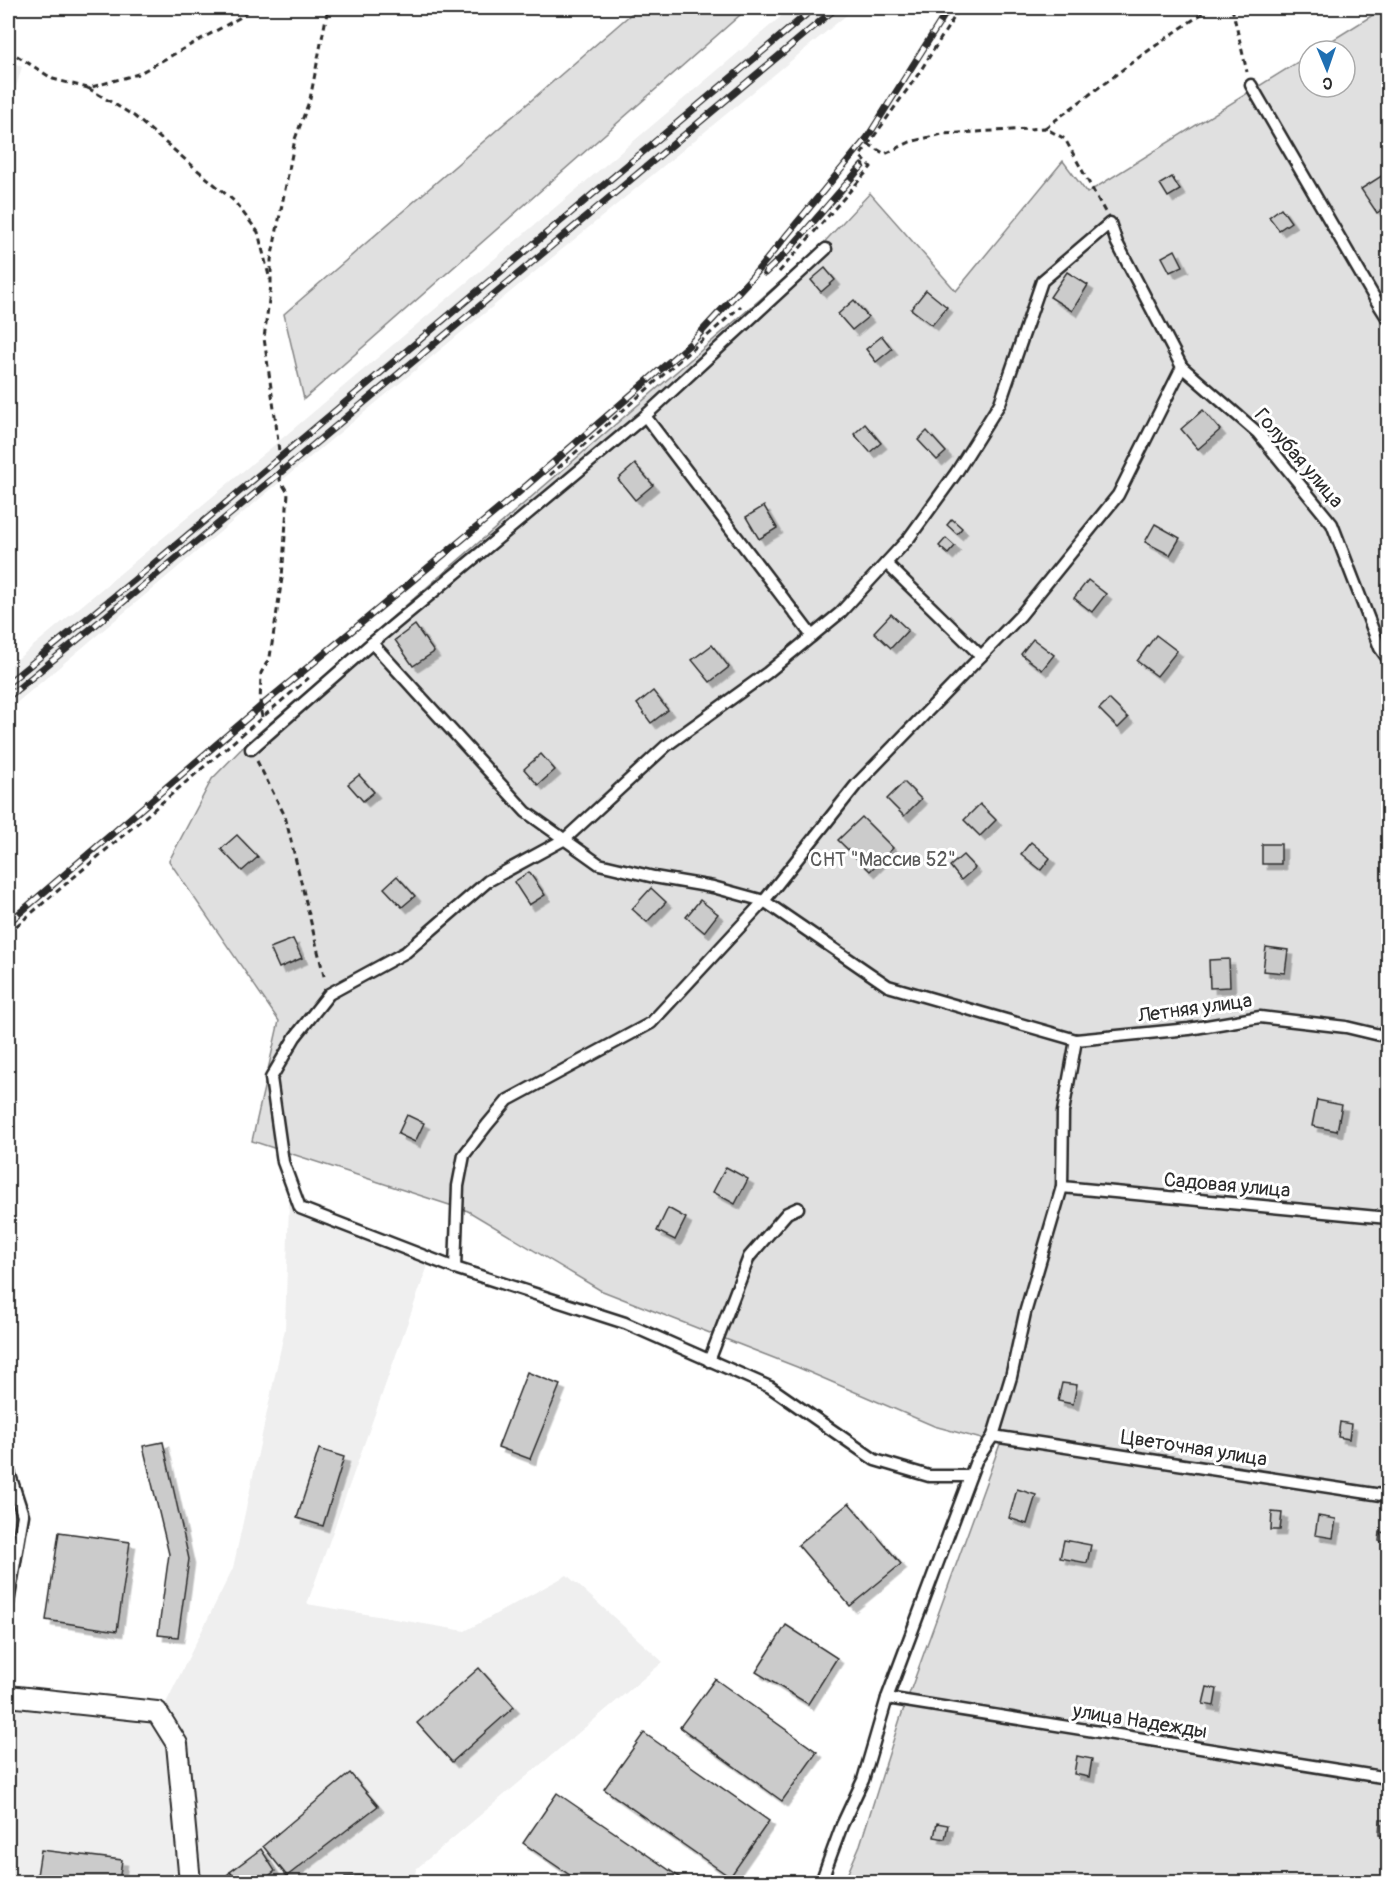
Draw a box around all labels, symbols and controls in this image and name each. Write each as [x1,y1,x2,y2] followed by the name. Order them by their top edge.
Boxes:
[1297,39,1357,99] north arrow
[1322,73,1333,93] text: С
[1249,403,1349,513] street label: Голубая улица
[810,847,956,872] park label: СНТ "Массив 52"
[1135,988,1254,1029] street label: Летняя улица
[1163,1167,1291,1203] street label: Садовая улица
[1119,1424,1269,1472] street label: Цветочная улица
[1070,1698,1209,1744] street label: улица Надежды

